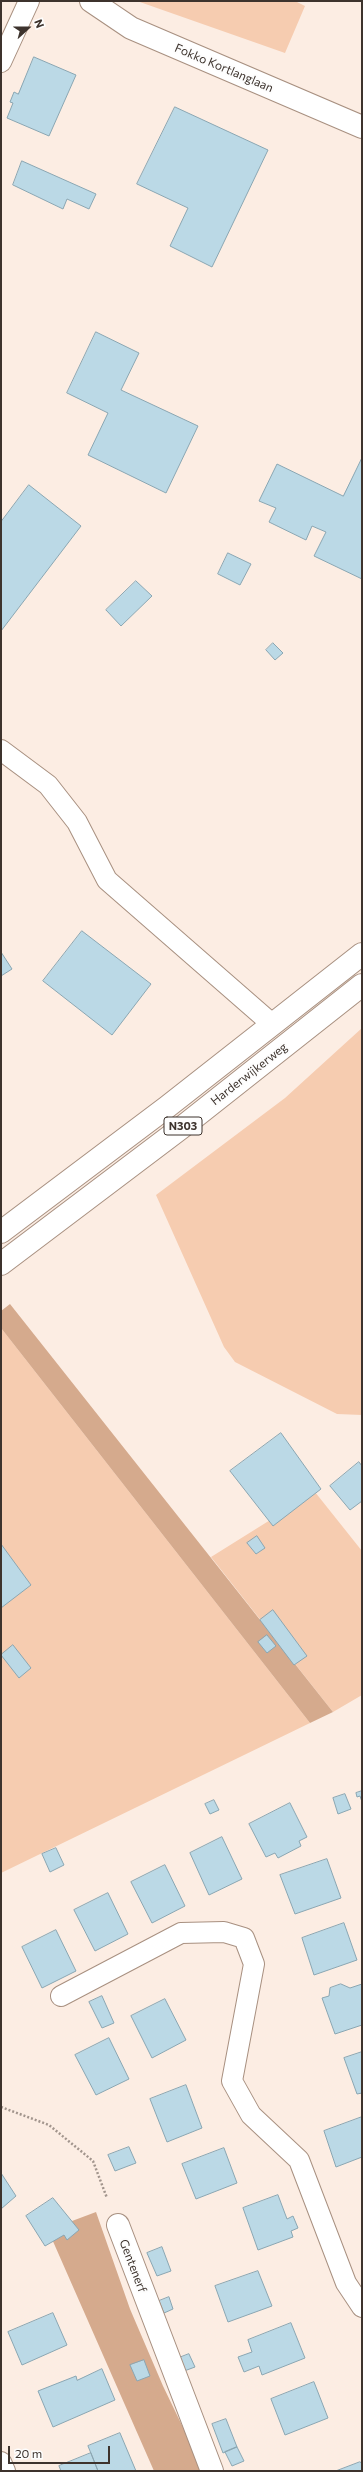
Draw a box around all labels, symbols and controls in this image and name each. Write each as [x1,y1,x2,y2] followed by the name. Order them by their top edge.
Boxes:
[8,8,48,48] north arrow
[32,17,47,30] text: N
[173,41,275,95] street label: Fokko Kortlanglaan
[208,1040,290,1108] street label: Harderwijkerweg
[164,1117,202,1135] road number: N303
[116,2237,150,2295] street label: Gentenerf
[10,2438,112,2464] scale bar
[15,2446,42,2460] text: 20 m

